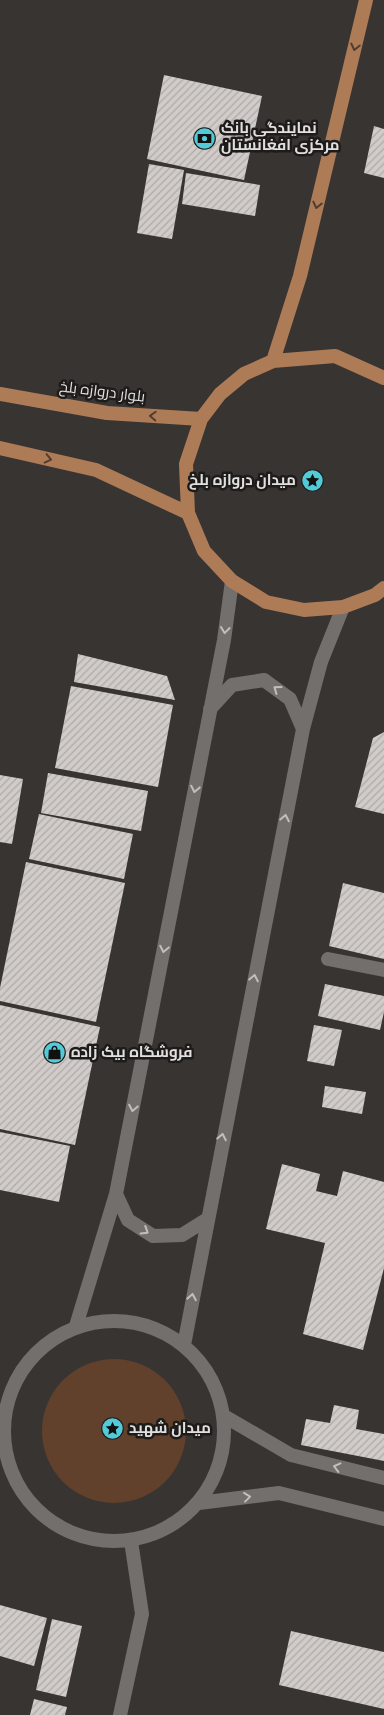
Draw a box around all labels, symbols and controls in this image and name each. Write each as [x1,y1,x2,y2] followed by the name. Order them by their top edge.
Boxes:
[350,43,361,52] one-way arrow
[221,120,340,156] place label: نمایندگی بانک مرکزی افغانستان
[193,126,217,150] bank icon: نمایندگی بانک مرکزی افغانستان
[312,201,323,210] one-way arrow
[58,378,146,408] street label: بلوار دروازه بلخ
[148,410,156,421] one-way arrow
[43,453,52,464] one-way arrow
[300,469,324,493] place icon: میدان دروازه بلخ
[189,472,296,491] place label: میدان دروازه بلخ
[221,626,231,634] one-way arrow
[274,687,283,695] one-way arrow
[190,785,200,794] one-way arrow
[280,814,290,823] one-way arrow
[159,944,169,953] one-way arrow
[248,974,259,982] one-way arrow
[43,1041,67,1065] shop icon: فروشگاه بیک زاده
[71,1044,193,1063] place label: فروشگاه بیک زاده
[128,1104,138,1113] one-way arrow
[217,1133,227,1142] one-way arrow
[140,1225,149,1234] one-way arrow
[187,1293,197,1301] one-way arrow
[101,1417,125,1441] place icon: میدان شهید
[129,1420,211,1439] place label: میدان شهید
[333,1462,341,1472] one-way arrow
[243,1492,251,1503] one-way arrow

